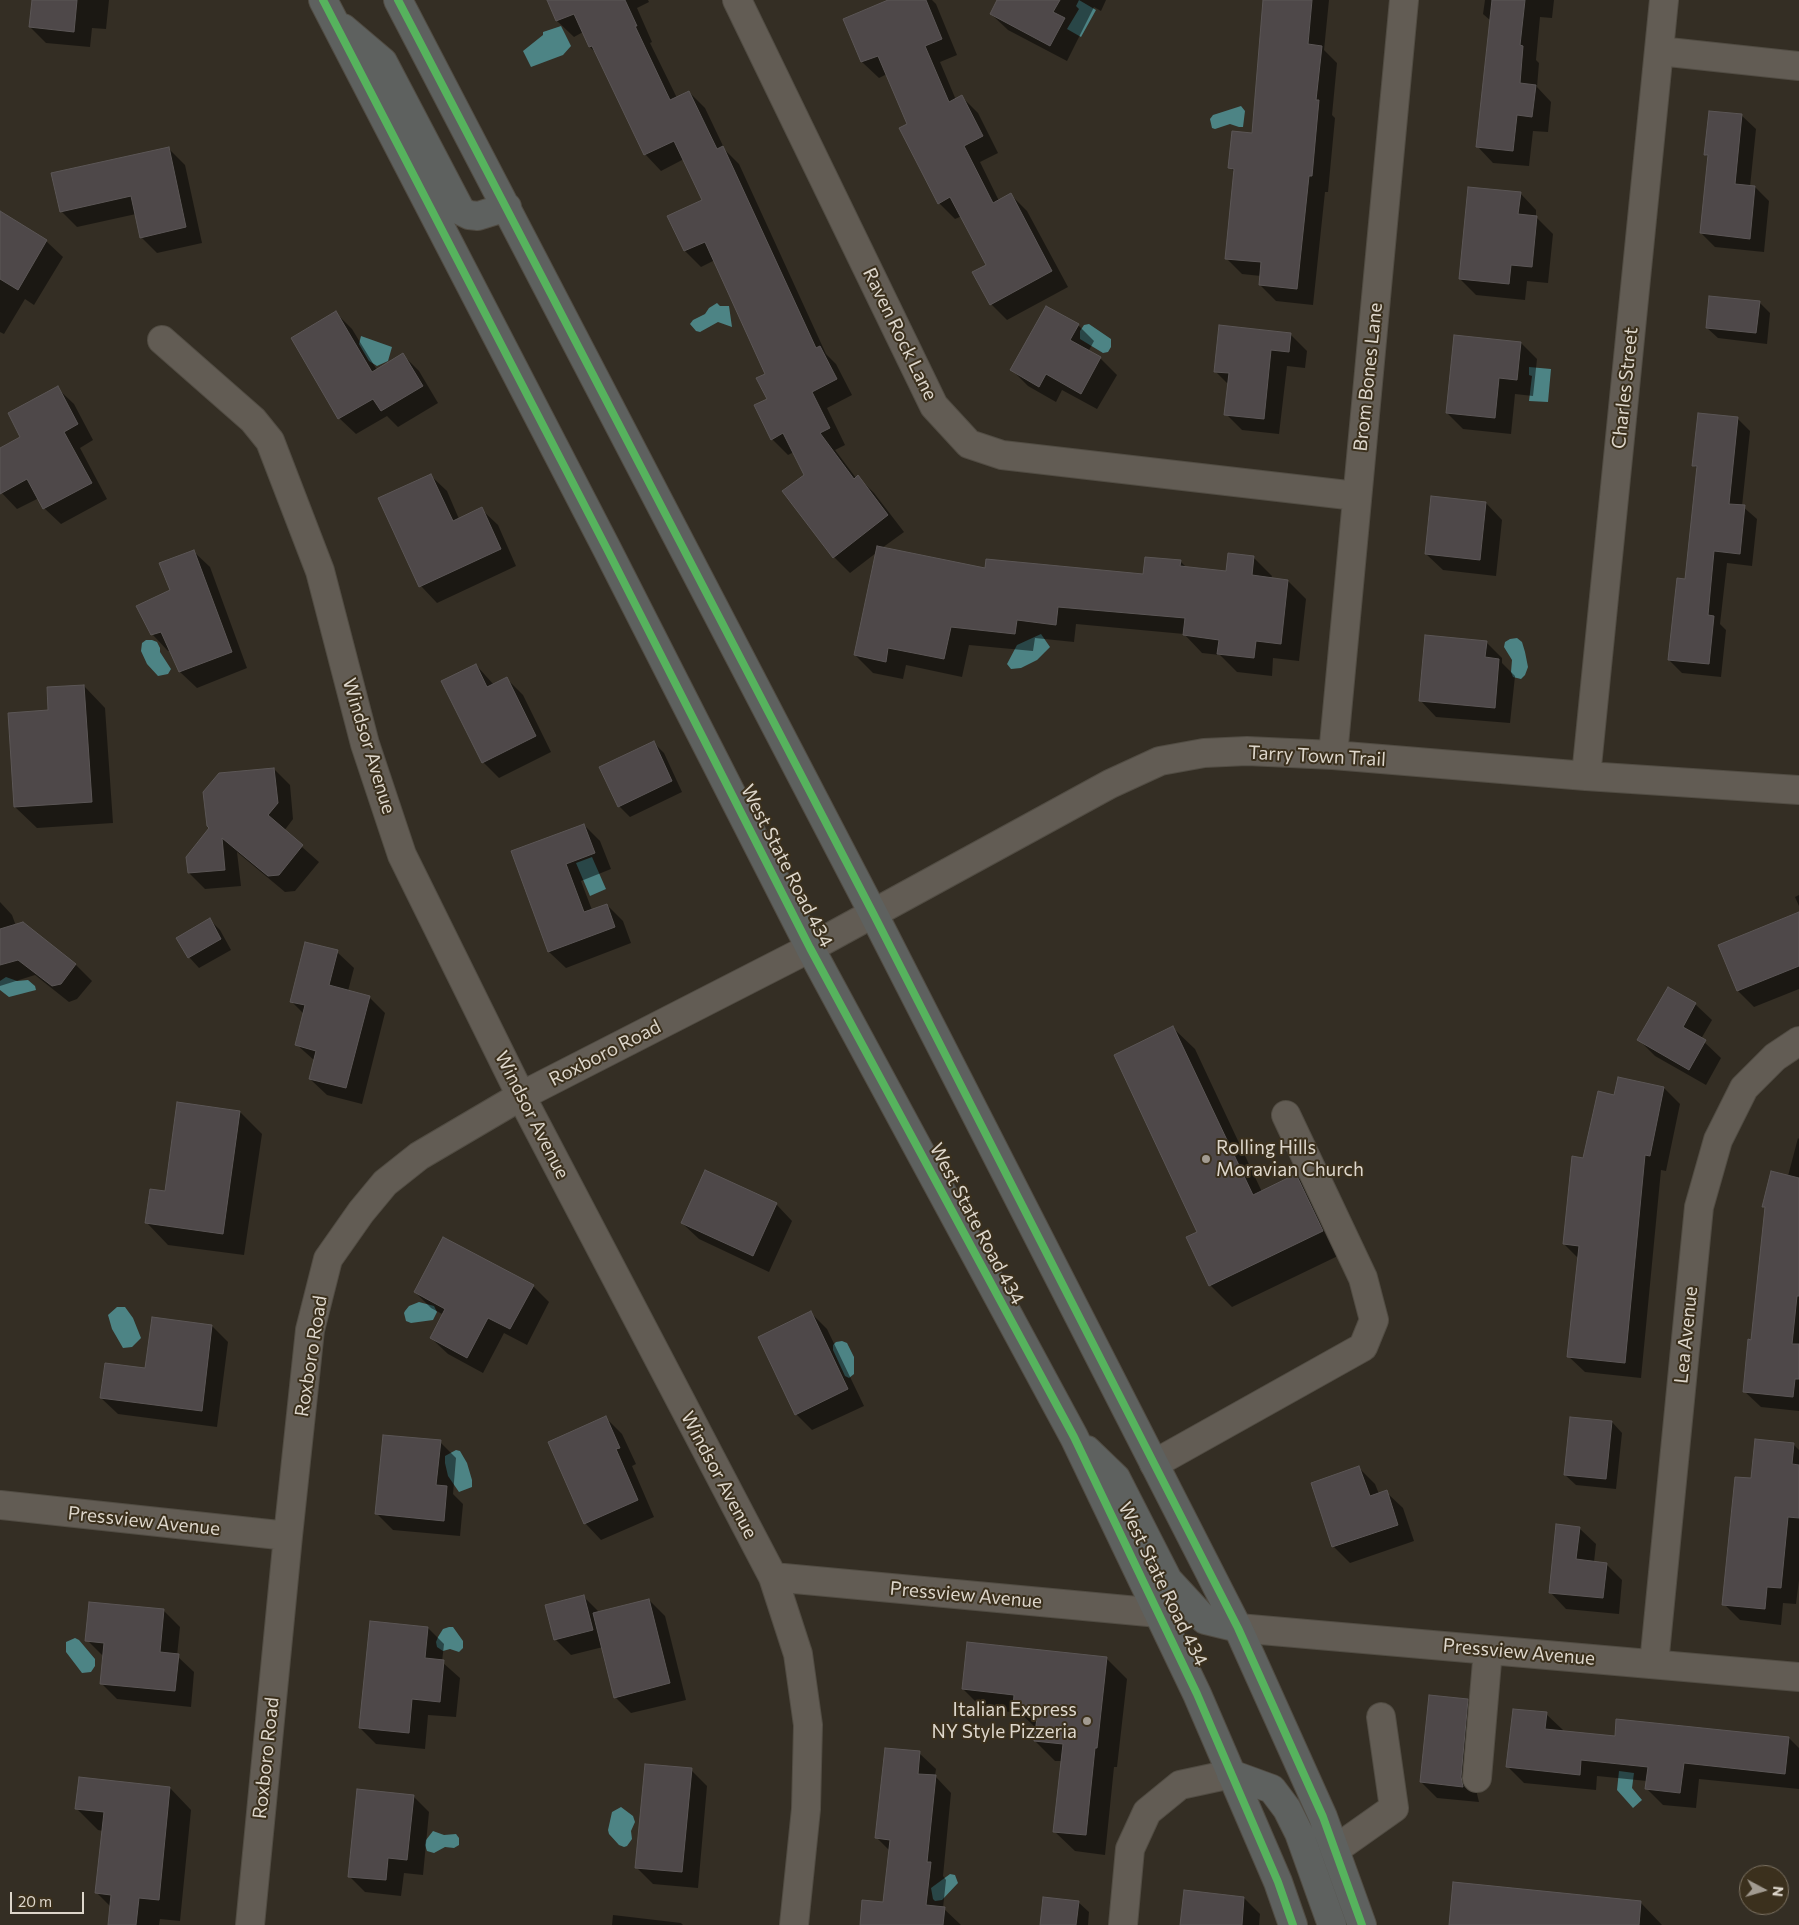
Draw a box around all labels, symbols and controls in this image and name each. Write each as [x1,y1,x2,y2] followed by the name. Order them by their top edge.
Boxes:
[858,264,942,404] street label: Raven Rock Lane
[1349,301,1387,453] street label: Brom Bones Lane
[1607,326,1643,450] street label: Charles Street
[338,675,400,817] street label: Windsor Avenue
[1247,741,1387,771] street label: Tarry Town Trail
[736,781,838,951] street label: West State Road 434
[545,1015,665,1091] street label: Roxboro Road
[490,1047,574,1183] street label: Windsor Avenue
[1216,1137,1364,1181] place label: Rolling Hills Moravian Church
[925,1139,1029,1309] street label: West State Road 434
[1200,1153,1212,1165] marker: Rolling Hills Moravian Church
[1670,1285,1702,1385] street label: Lea Avenue
[290,1294,332,1418] street label: Roxboro Road
[676,1408,762,1542] street label: Windsor Avenue
[1113,1498,1213,1670] street label: West State Road 434
[67,1502,221,1540] street label: Pressview Avenue
[889,1577,1043,1613] street label: Pressview Avenue
[1442,1634,1596,1670] street label: Pressview Avenue
[248,1696,284,1820] street label: Roxboro Road
[931,1699,1077,1743] place label: Italian Express NY Style Pizzeria
[1081,1715,1093,1727] marker: Italian Express NY Style Pizzeria
[1739,1865,1789,1915] north arrow
[12,1882,86,1914] scale bar
[1769,1885,1787,1898] text: N
[18,1892,52,1910] text: 20 m

